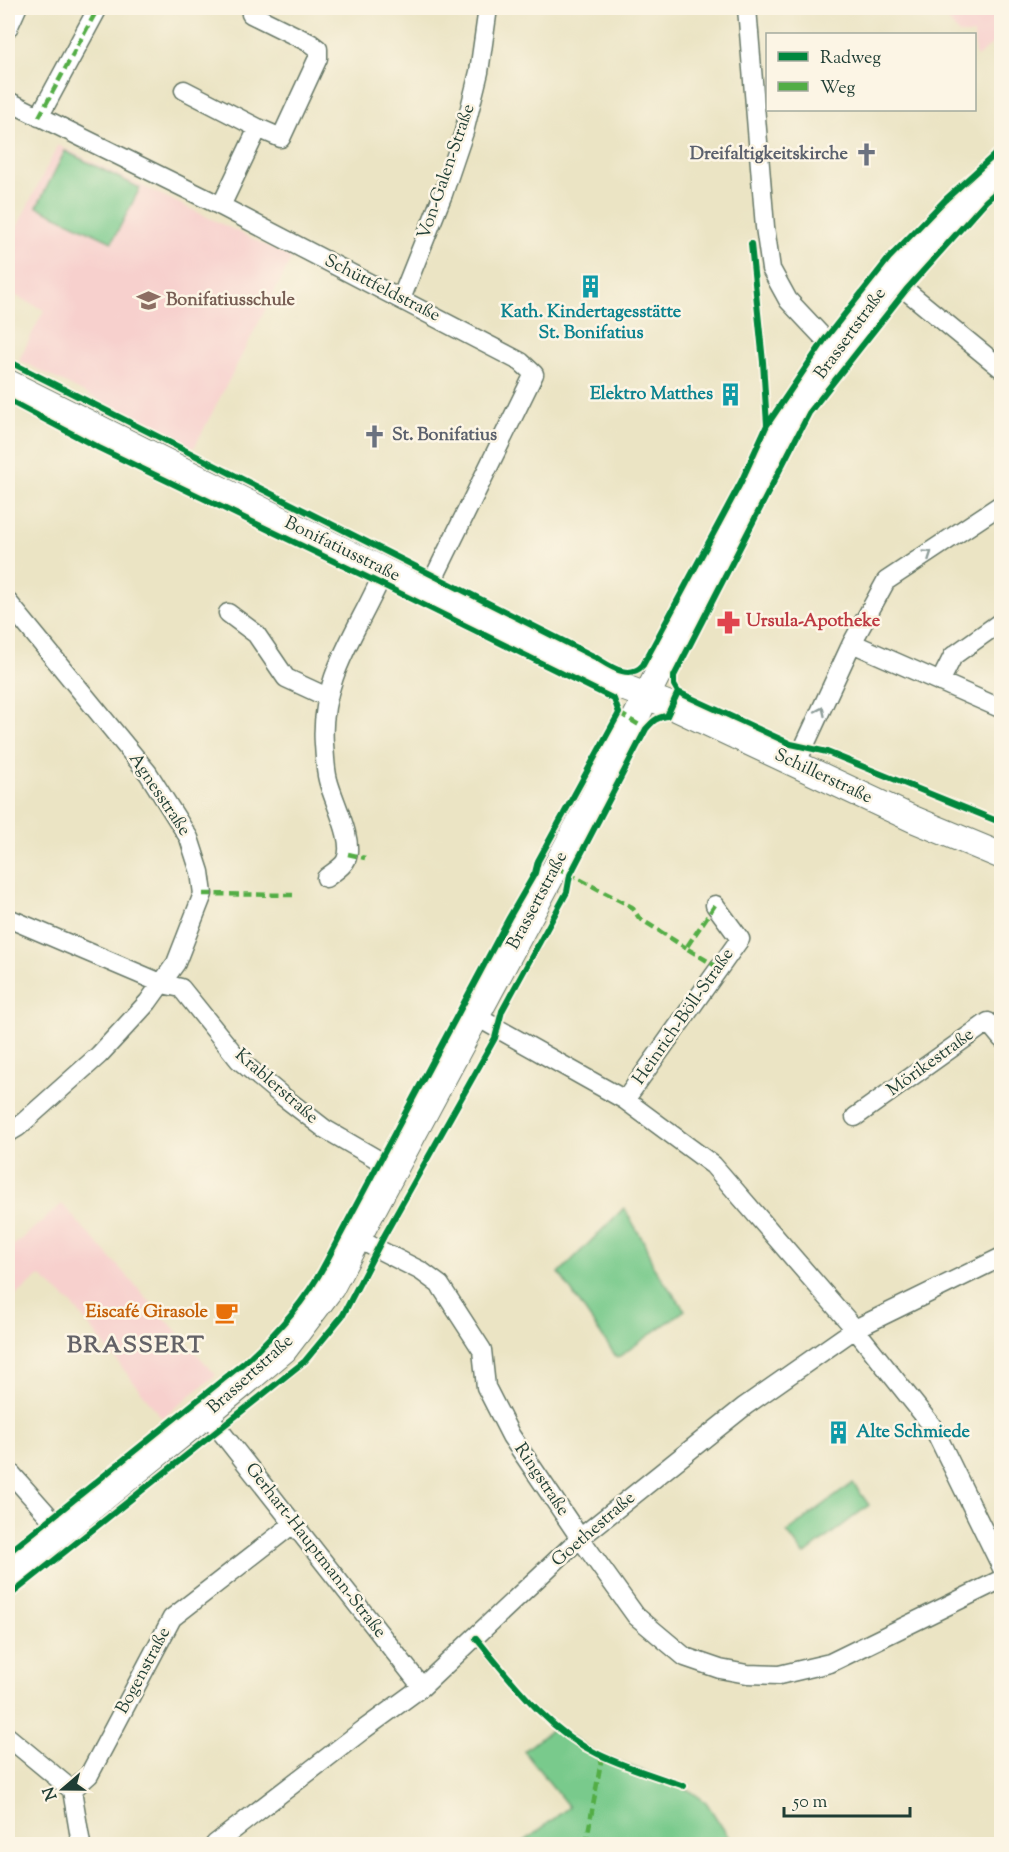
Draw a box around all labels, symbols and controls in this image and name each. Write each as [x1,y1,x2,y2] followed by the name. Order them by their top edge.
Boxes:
[766,33,976,111] legend
[820,46,881,72] text: Radweg
[820,76,856,102] text: Weg
[412,101,482,243] street label: Von-Galen-Straße
[690,142,849,168] place label: Dreifaltigkeitskirche
[853,142,879,168] church icon: Dreifaltigkeitskirche
[319,249,445,329] street label: Schüttfeldstraße
[578,274,604,300] building icon: Kath. Kindertagesstätte St. Bonifatius
[809,283,893,385] street label: Brassertstraße
[135,288,161,314] school or university icon: Bonifatiusschule
[166,288,296,314] place label: Bonifatiusschule
[501,300,682,347] place label: Kath. Kindertagesstätte St. Bonifatius
[590,382,713,408] place label: Elektro Matthes
[718,382,744,408] building icon: Elektro Matthes
[361,423,387,449] church icon: St. Bonifatius
[392,423,497,449] place label: St. Bonifatius
[280,511,404,589] street label: Bonifatiusstraße
[921,550,932,561] one-way arrow
[715,609,741,635] pharmacy icon: Ursula-Apotheke
[746,609,881,635] place label: Ursula-Apotheke
[813,706,825,717] one-way arrow
[770,743,876,811] street label: Schillerstraße
[122,748,196,842] street label: Agnesstraße
[501,847,575,955] street label: Brassertstraße
[627,943,741,1091] street label: Heinrich-Böll-Straße
[882,1023,980,1103] street label: Mörikestraße
[228,1043,324,1131] street label: Krablerstraße
[86,1300,209,1326] place label: Eiscafé Girasole
[213,1300,239,1326] cafe icon: Eiscafé Girasole
[67,1329,205,1363] district label: BRASSERT
[202,1329,300,1421] street label: Brassertstraße
[825,1420,851,1446] building icon: Alte Schmiede
[856,1420,970,1446] place label: Alte Schmiede
[507,1438,575,1522] street label: Ringstraße
[238,1458,392,1644] street label: Gerhart-Hauptmann-Straße
[546,1486,642,1574] street label: Goethestraße
[110,1623,178,1719] street label: Bogenstraße
[33,1759,93,1819] north arrow
[784,1780,910,1818] scale bar
[38,1783,64,1803] text: N
[792,1790,828,1816] text: 50 m

